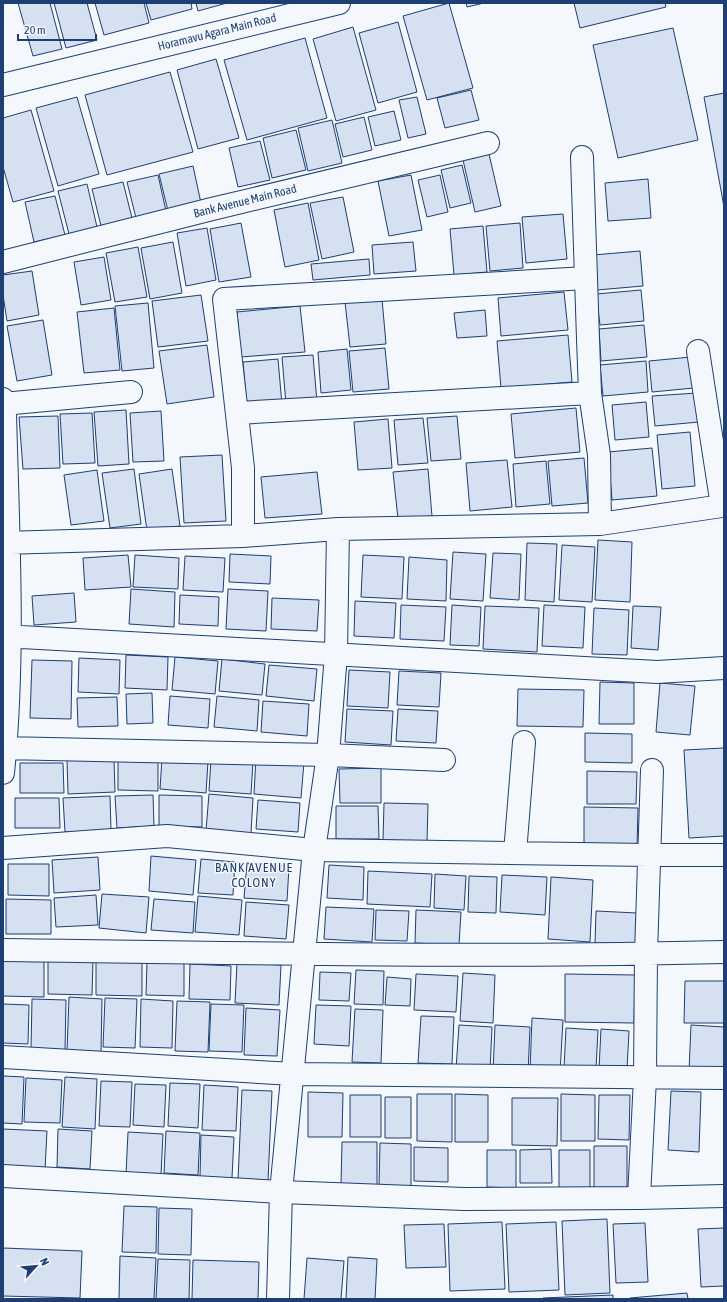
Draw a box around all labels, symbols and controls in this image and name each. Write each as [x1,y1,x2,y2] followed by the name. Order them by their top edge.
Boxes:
[156,10,278,54] street label: Horamavu Agara Main Road
[18,16,96,42] scale bar
[24,23,46,37] text: 20 m
[192,181,298,221] street label: Bank Avenue Main Road
[215,860,293,890] district label: BANK AVENUE COLONY
[16,1246,56,1286] north arrow
[38,1256,52,1267] text: N

